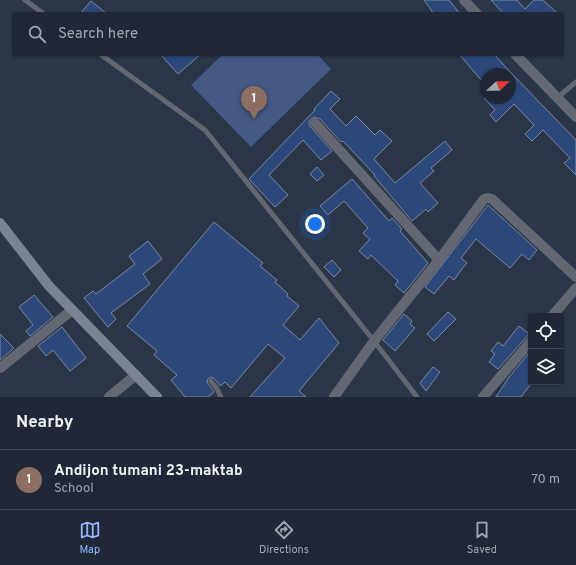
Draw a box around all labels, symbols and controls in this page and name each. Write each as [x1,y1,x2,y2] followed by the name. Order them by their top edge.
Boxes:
[12,12,564,56] search box
[26,23,48,45] icon: search
[58,25,138,44] text: Search here
[480,68,516,104] north arrow
[241,86,267,119] pin: 1
[305,214,325,234] your location
[528,313,564,385] map controls
[528,313,564,349] button: locate
[528,349,564,385] button: layers
[16,412,73,434] text: Nearby
[54,462,243,481] text: Andijon tumani 23-maktab
[26,472,32,488] text: 1
[531,472,560,488] text: 70 m
[54,481,94,497] text: School
[79,519,101,557] tab: Map
[259,519,309,557] tab: Directions
[467,519,497,557] tab: Saved

